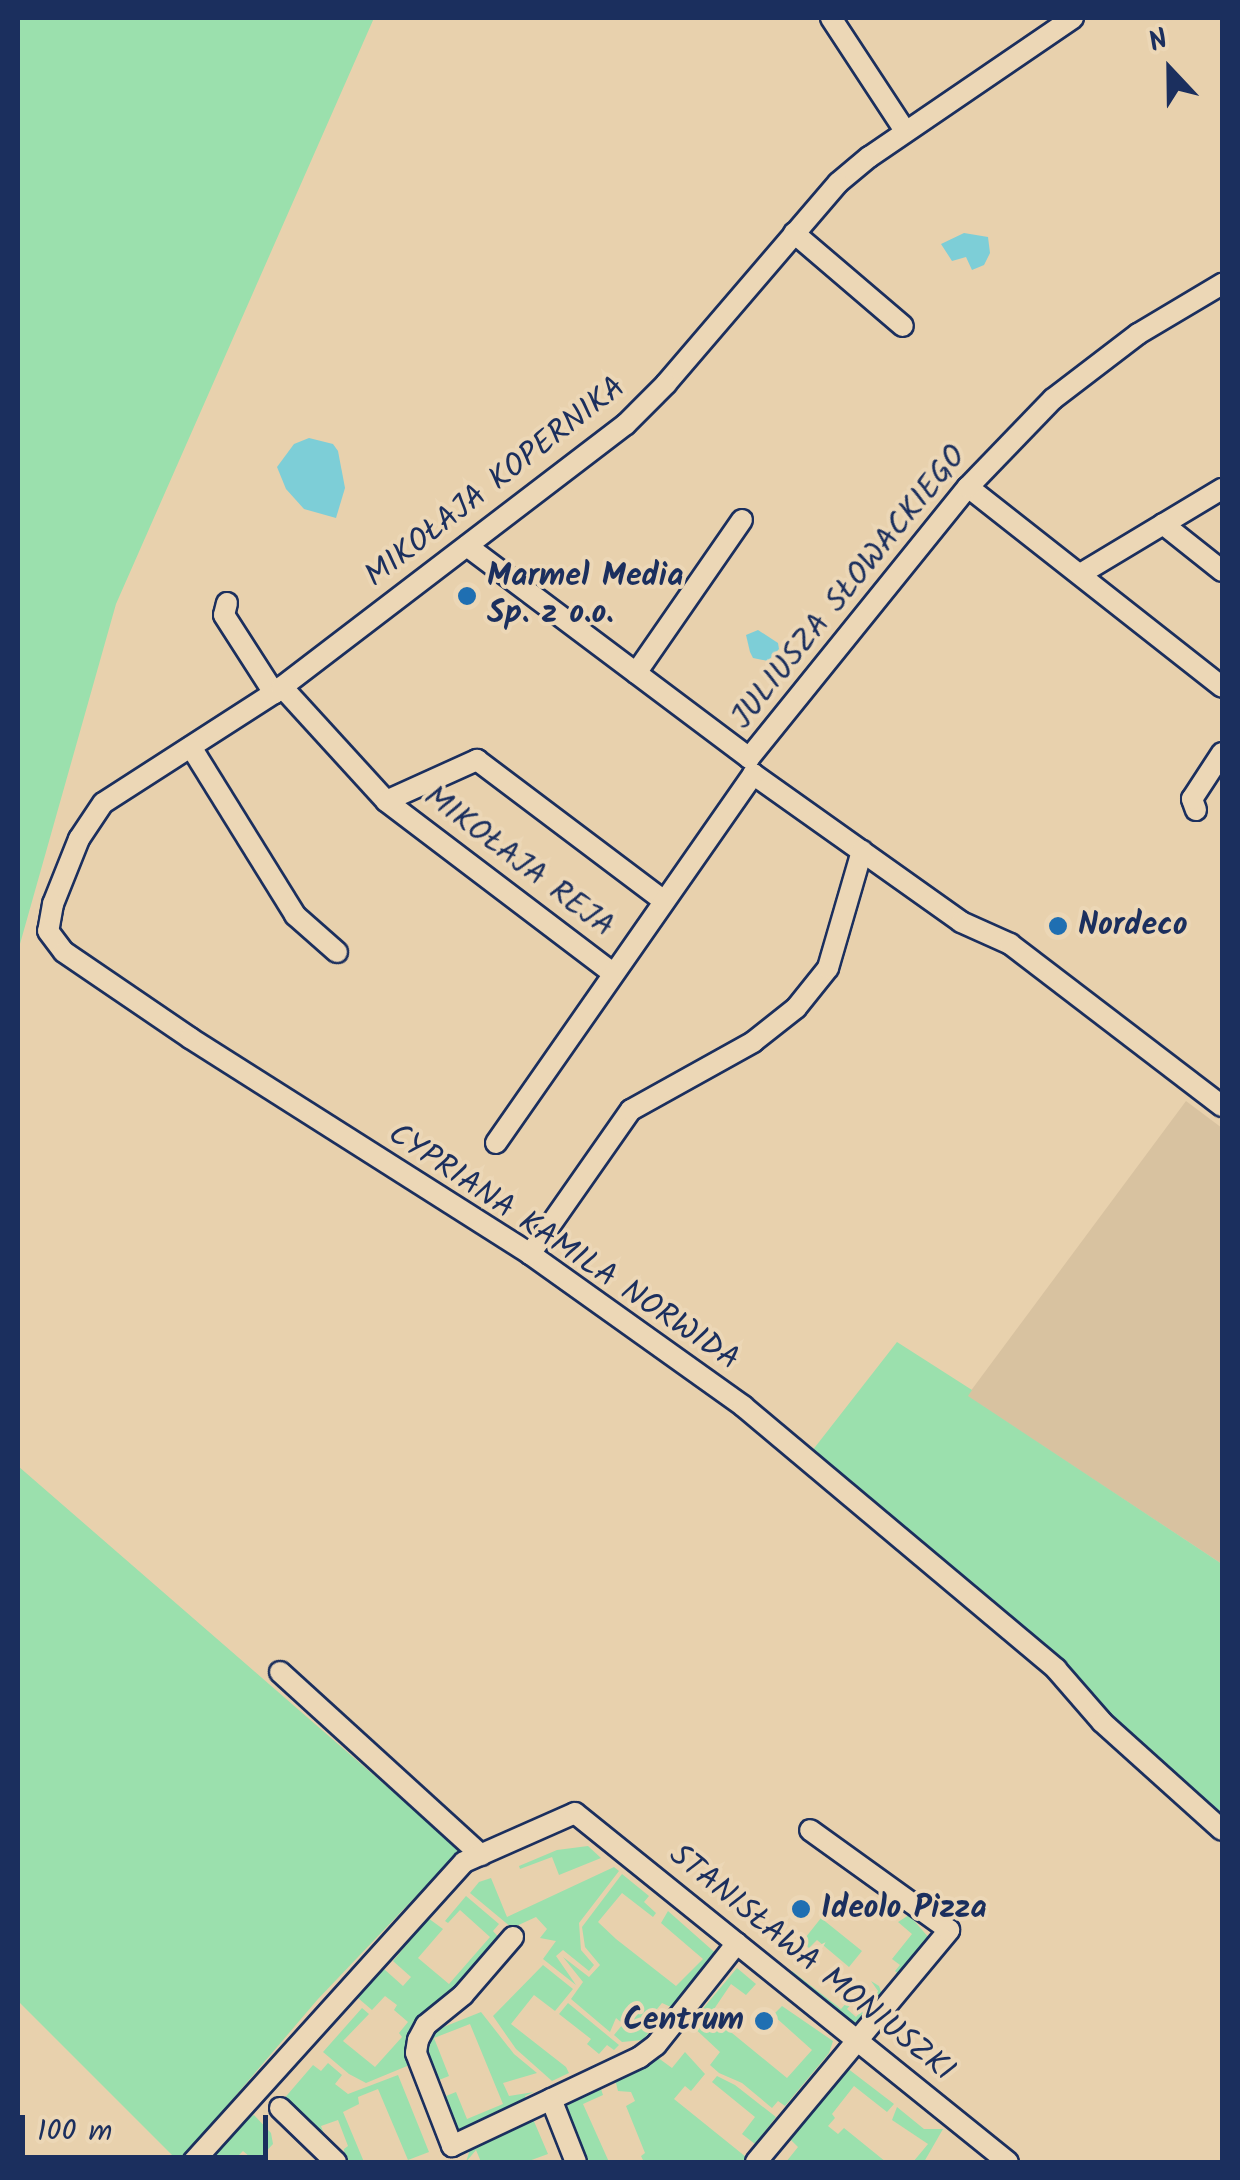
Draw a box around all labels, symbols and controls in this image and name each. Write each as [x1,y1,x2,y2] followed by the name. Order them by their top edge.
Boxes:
[1142,18,1175,66] text: N
[1120,20,1220,120] north arrow
[358,369,634,597] street label: MIKOŁAJA KOPERNIKA
[724,439,976,737] street label: JULIUSZA SŁOWACKIEGO
[487,559,683,634] place label: Marmel Media Sp. z o.o.
[456,585,478,607] marker: Marmel Media Sp. z o.o.
[415,779,621,947] street label: MIKOŁAJA REJA
[1078,907,1187,945] place label: Nordeco
[1047,915,1069,937] marker: Nordeco
[380,1116,746,1380] street label: CYPRIANA KAMILA NORWIDA
[660,1837,962,2091] street label: STANISŁAWA MONIUSZKI
[821,1890,987,1928] place label: Ideolo Pizza
[790,1898,812,1920] marker: Ideolo Pizza
[623,2002,744,2040] place label: Centrum
[753,2010,775,2032] marker: Centrum
[25,2095,272,2157] scale bar
[37,2108,112,2156] text: 100 m

